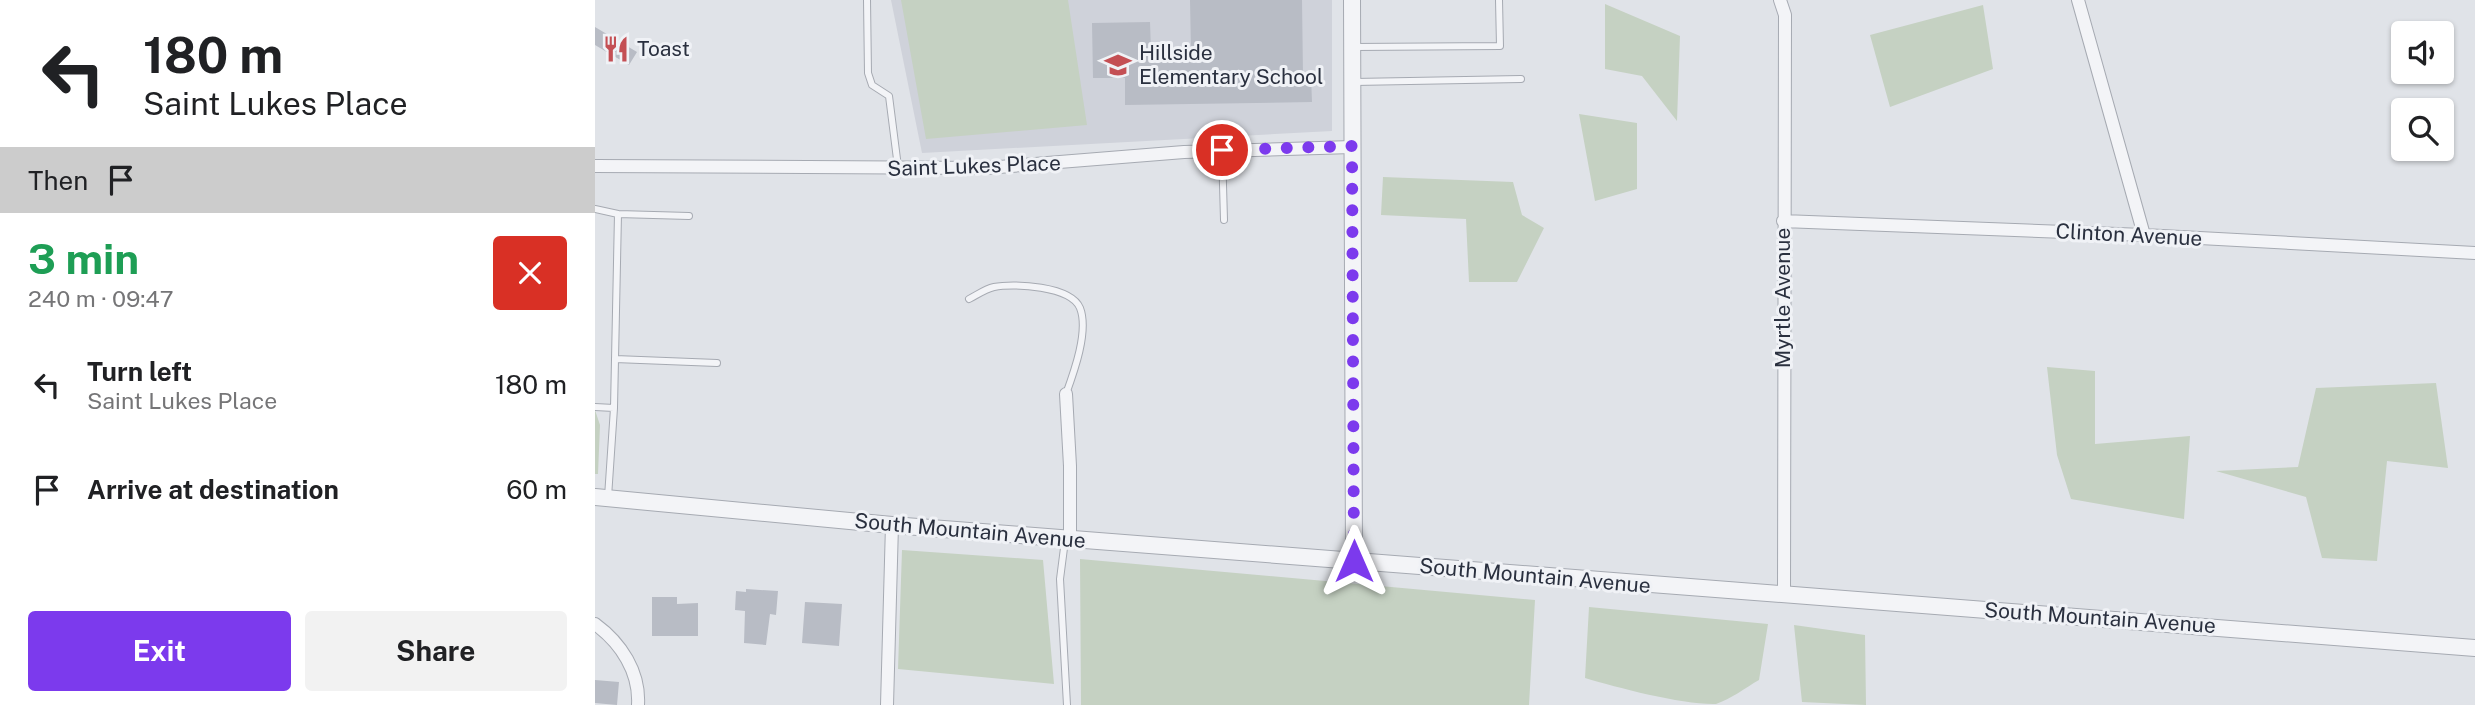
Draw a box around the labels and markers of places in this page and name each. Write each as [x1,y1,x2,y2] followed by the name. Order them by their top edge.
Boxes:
[601,34,631,64] restaurant icon: Toast
[637,36,690,61] place label: Toast
[1139,40,1323,89] place label: Hillside Elementary School
[1103,50,1133,80] school or university icon: Hillside Elementary School
[1192,120,1252,180] pin

